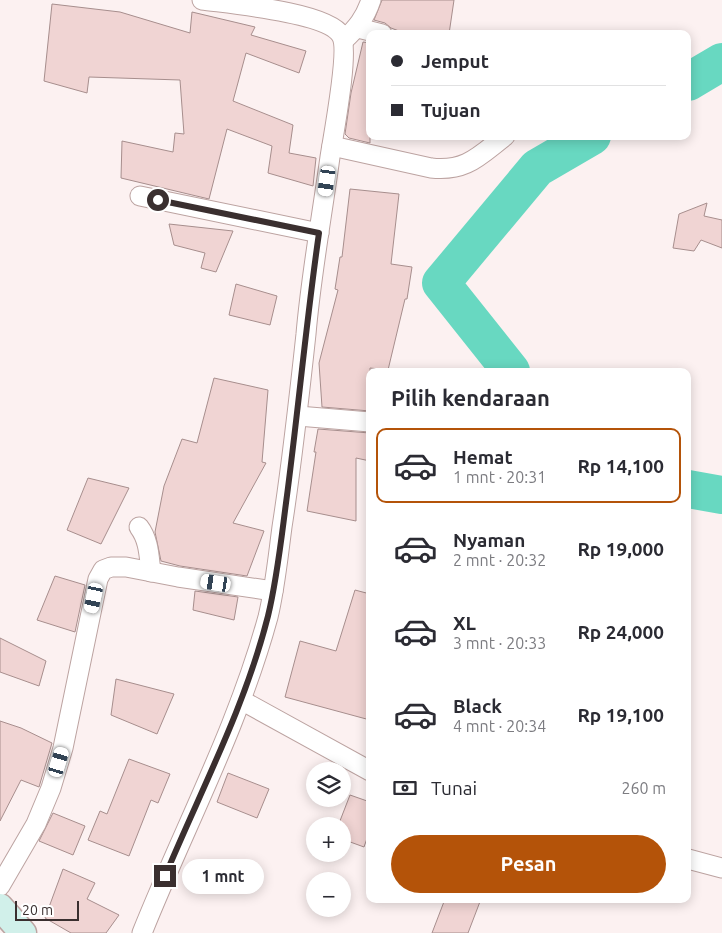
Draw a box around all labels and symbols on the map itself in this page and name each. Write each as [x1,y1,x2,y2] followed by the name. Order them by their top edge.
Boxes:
[317,165,336,197] car
[147,189,169,211] route start
[200,573,231,593] car
[83,582,104,614] car
[47,745,70,779] car
[182,858,265,894] callout: 1 mnt
[154,865,176,887] route end
[15,898,79,921] scale bar

